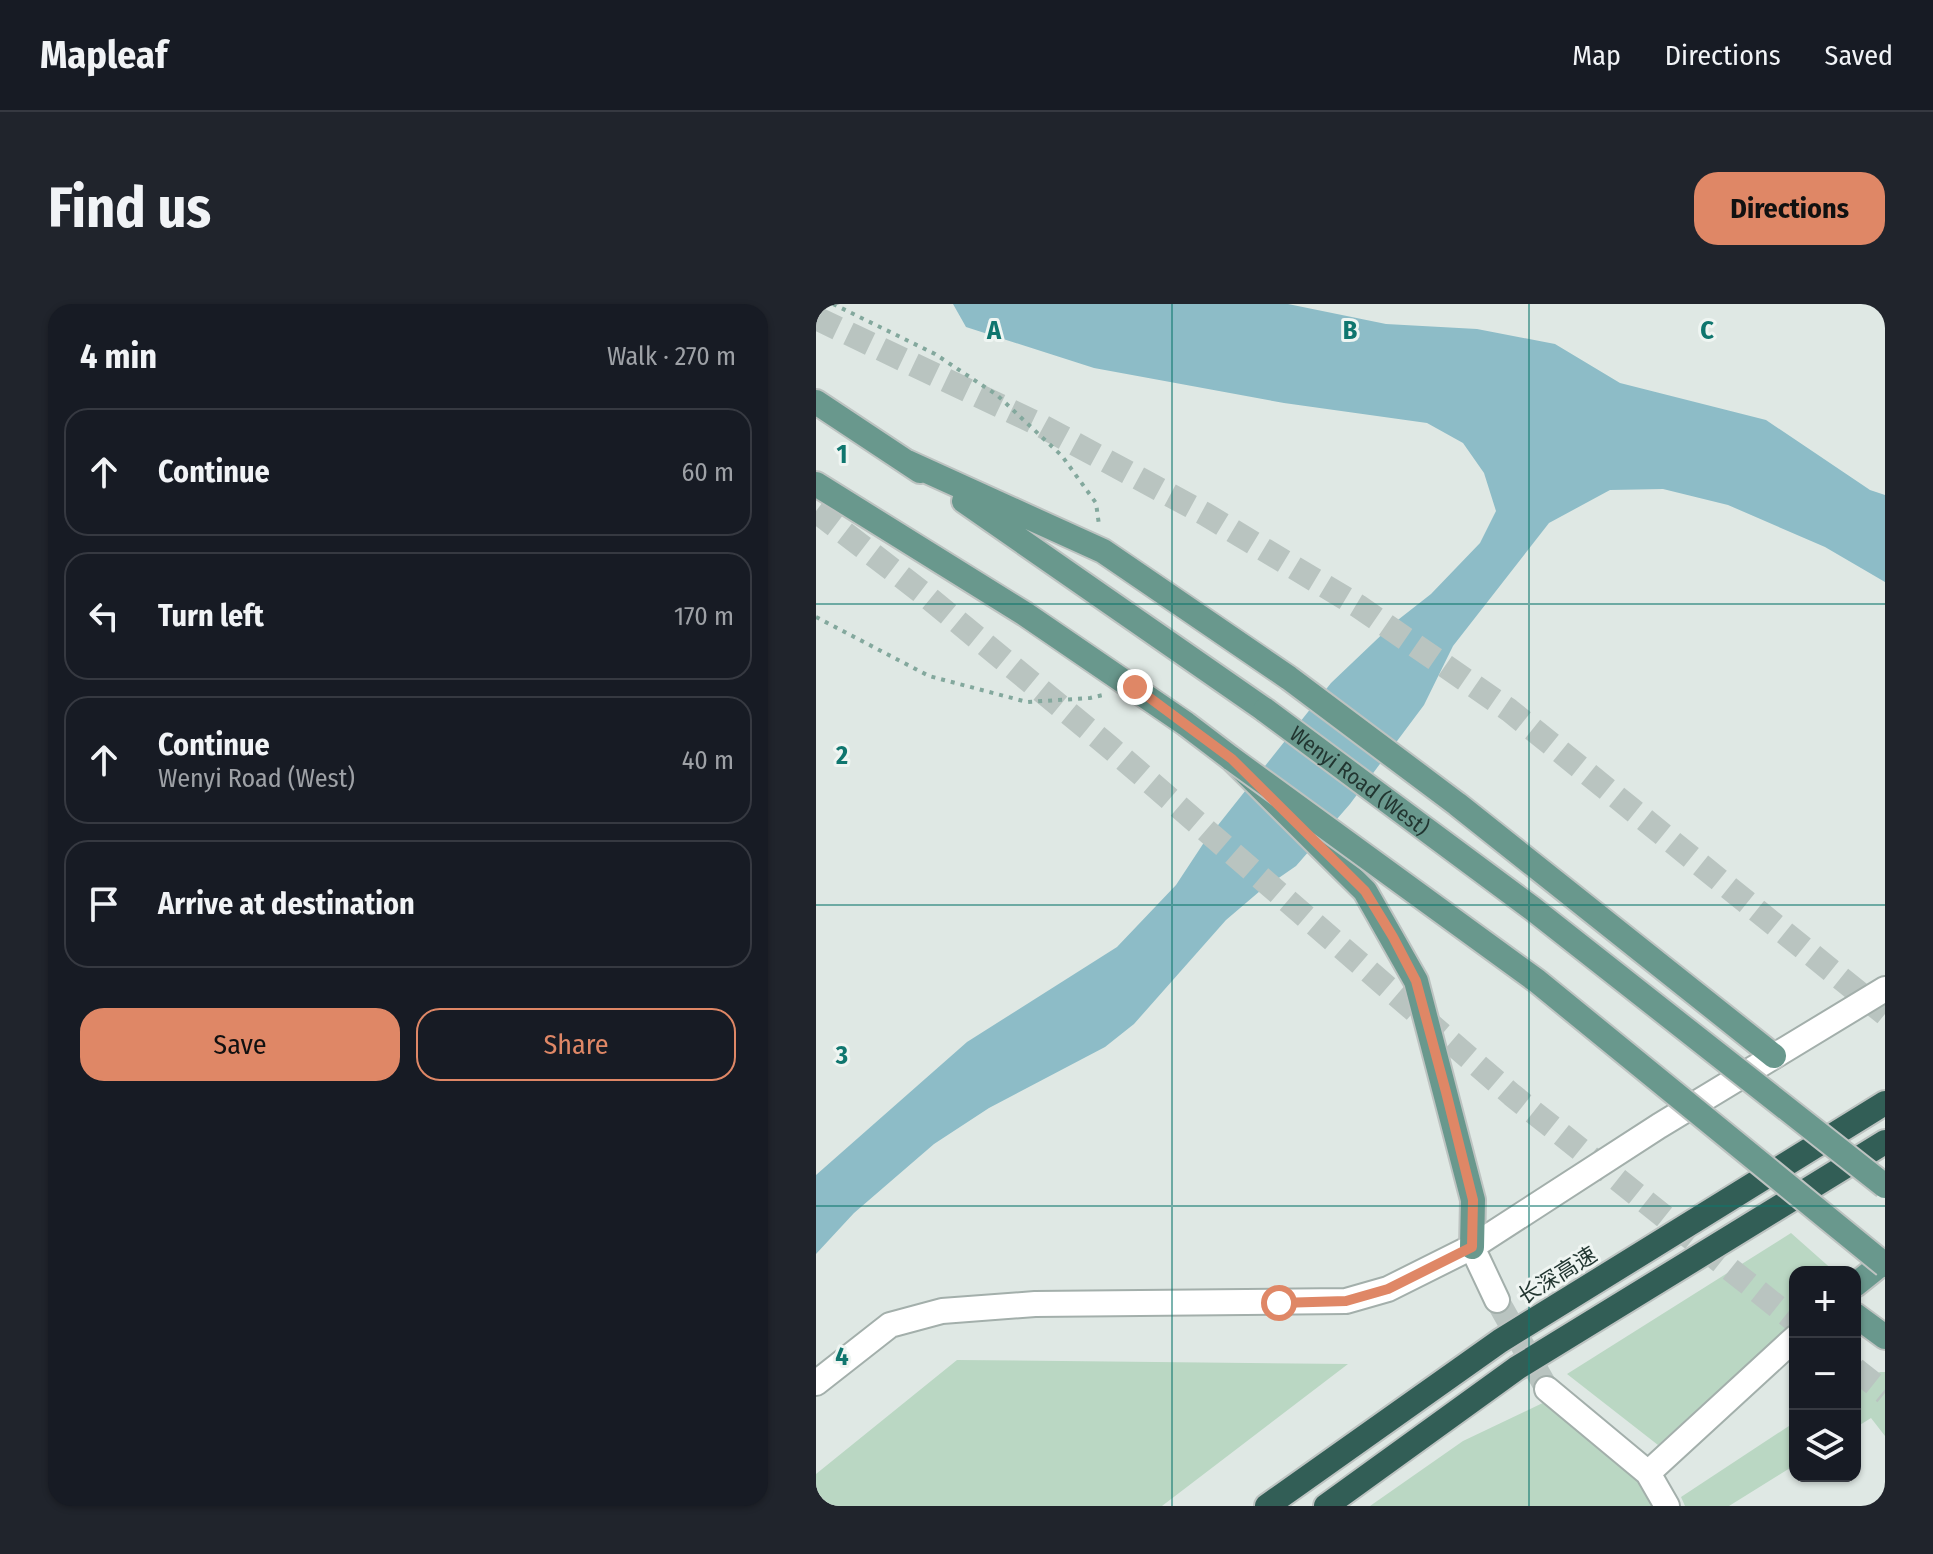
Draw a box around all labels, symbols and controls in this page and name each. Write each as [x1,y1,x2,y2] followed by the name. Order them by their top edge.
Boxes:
[40,32,167,78] text: Mapleaf
[1572,39,1621,72] text: Map
[1665,39,1781,72] text: Directions
[1825,39,1893,72] text: Saved
[1694,172,1885,245] button: Directions
[48,175,211,242] text: Find us
[986,315,1002,346] text: A
[1343,315,1358,346] text: B
[1700,315,1714,346] text: C
[80,336,157,377] text: 4 min
[607,341,736,372] text: Walk · 270 m
[837,439,848,470] text: 1
[82,450,126,494] icon: ahead
[158,454,270,490] text: Continue
[681,457,734,488] text: 60 m
[82,594,126,638] icon: left
[158,598,264,634] text: Turn left
[674,601,734,632] text: 170 m
[1117,669,1153,705] route end
[1284,720,1434,841] street label: Wenyi Road (West)
[158,727,270,763] text: Continue
[82,738,126,782] icon: ahead
[835,740,848,771] text: 2
[682,745,734,776] text: 40 m
[158,763,355,794] text: Wenyi Road (West)
[82,882,126,926] icon: arrive
[158,886,415,922] text: Arrive at destination
[80,1008,400,1081] button: Save
[416,1008,736,1081] button: Share
[835,1040,848,1071] text: 3
[1513,1241,1602,1310] street label: 长深高速
[1789,1266,1861,1482] map controls
[1789,1266,1861,1338] button: +
[1261,1285,1297,1321] route start
[1789,1338,1861,1410] button: −
[835,1341,849,1372] text: 4
[1789,1410,1861,1482] button: layers

